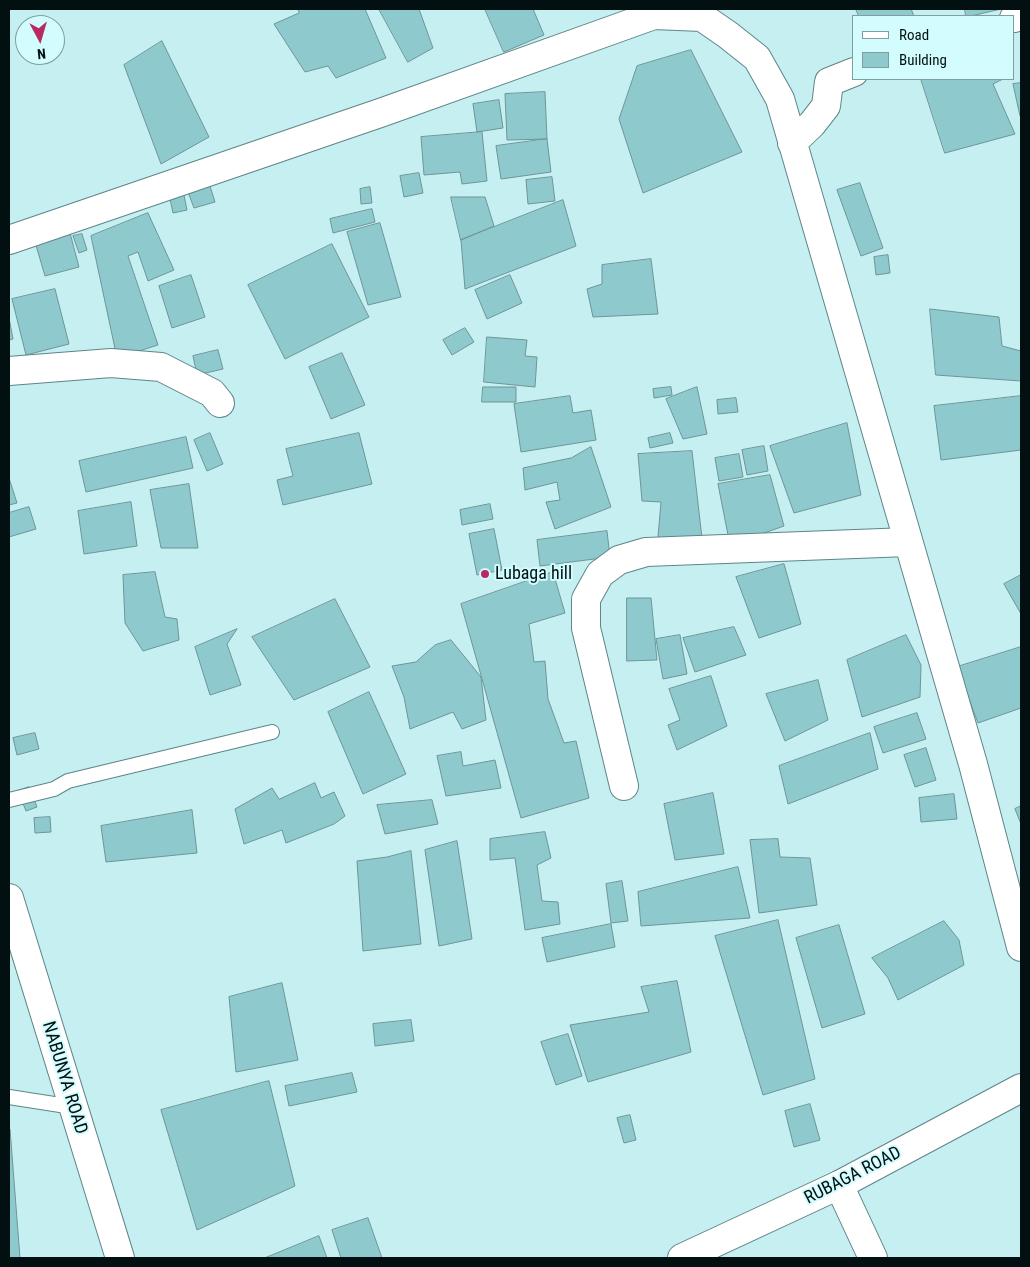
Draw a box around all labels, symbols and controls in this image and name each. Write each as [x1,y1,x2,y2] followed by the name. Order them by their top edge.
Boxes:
[15,15,65,65] north arrow
[852,15,1015,80] legend
[899,26,929,44] text: Road
[36,46,47,62] text: N
[899,51,947,69] text: Building
[495,563,572,585] place label: Lubaga hill
[479,568,491,580] marker: Lubaga hill
[37,1019,91,1137] street label: NABUNYA ROAD
[801,1142,905,1210] street label: RUBAGA ROAD

